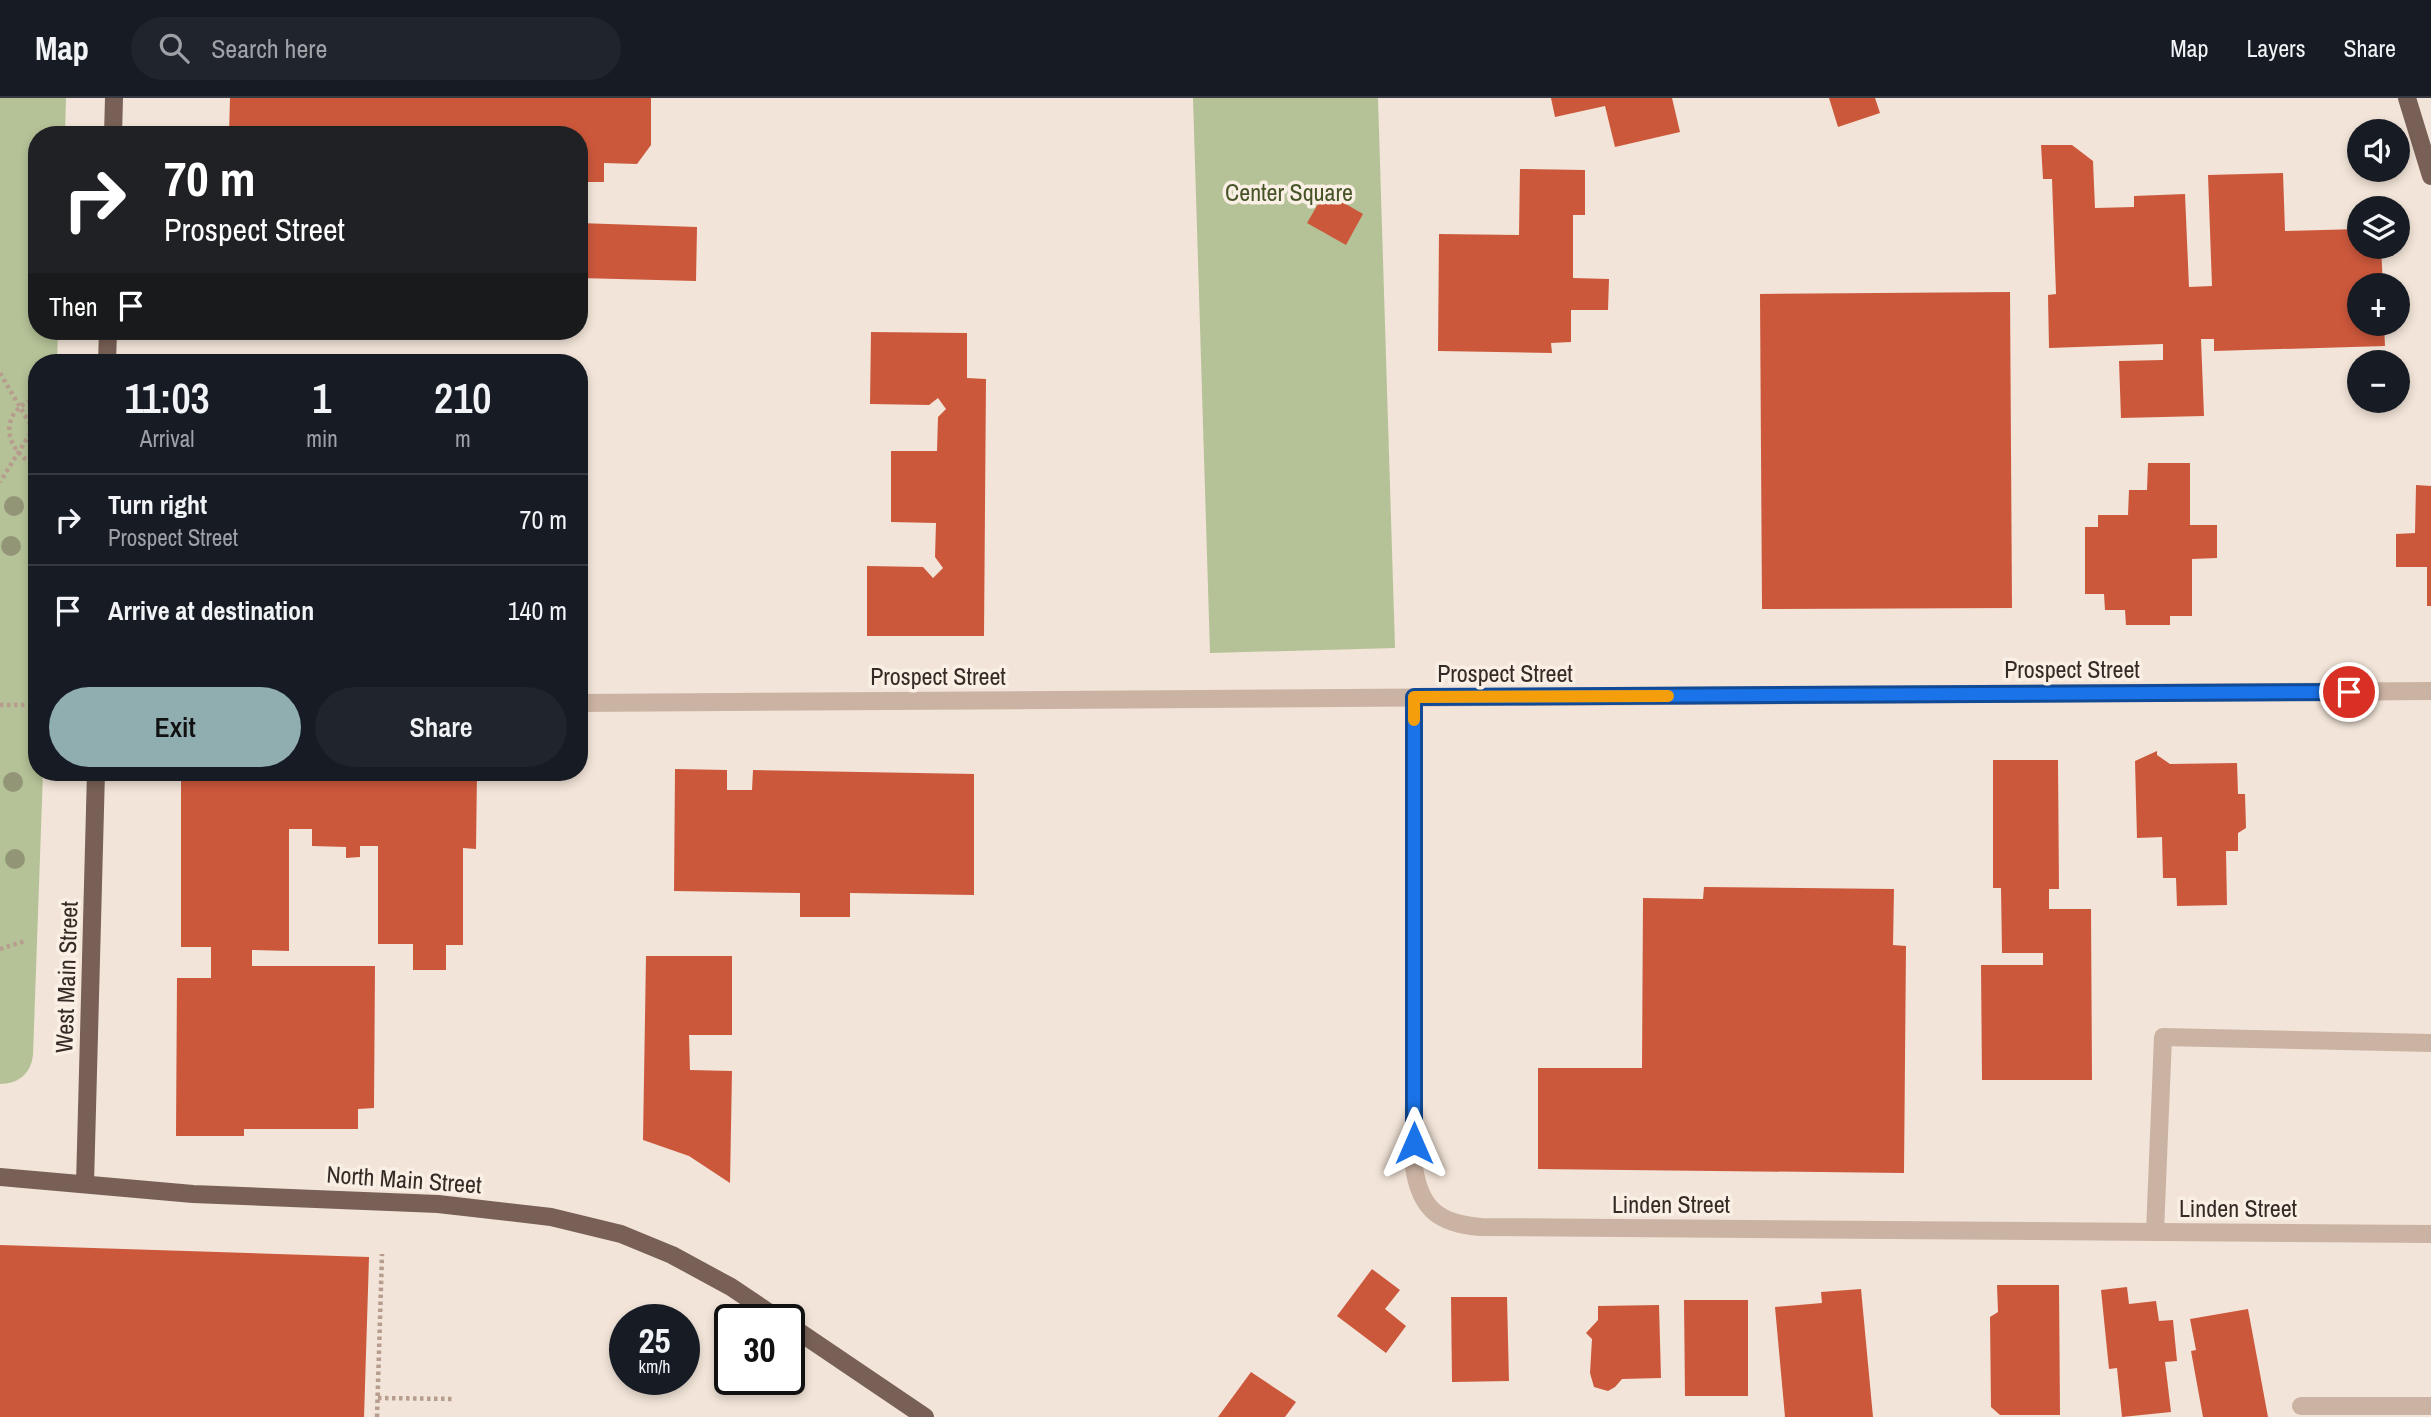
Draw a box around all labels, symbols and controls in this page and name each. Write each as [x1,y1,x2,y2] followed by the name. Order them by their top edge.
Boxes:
[131,17,621,80] search box
[35,26,89,70] text: Map
[155,29,193,67] icon: search
[211,31,327,66] text: Search here
[2170,32,2208,64] text: Map
[2246,32,2305,64] text: Layers
[2343,32,2396,64] text: Share
[2347,119,2410,413] map controls
[2347,119,2410,182] button: sound
[164,145,256,211] text: 70 m
[49,154,140,245] icon: right
[1225,176,1353,208] park label: Center Square
[2347,196,2410,259] button: layers
[164,208,345,251] text: Prospect Street
[2347,273,2410,336] button: +
[112,287,150,325] icon: arrive
[49,289,98,324] text: Then
[2347,350,2410,413] button: −
[124,370,210,426] text: 11:03
[312,370,331,426] text: 1
[434,370,492,426] text: 210
[140,423,194,454] text: Arrival
[306,423,338,454] text: min
[455,423,471,454] text: m
[108,487,207,522] text: Turn right
[49,501,87,539] icon: right
[520,502,567,537] text: 70 m
[108,522,238,553] text: Prospect Street
[49,592,87,630] icon: arrive
[108,593,314,628] text: Arrive at destination
[508,593,567,628] text: 140 m
[2004,653,2140,685] street label: Prospect Street
[1437,657,1573,689] street label: Prospect Street
[870,660,1006,692] street label: Prospect Street
[2319,662,2379,722] pin
[2330,673,2368,711] icon: arrive
[49,687,301,767] button: Exit
[315,687,567,767] button: Share
[47,900,85,1053] street label: West Main Street
[1377,1106,1451,1180] position arrow
[325,1158,483,1200] street label: North Main Street
[1612,1188,1731,1220] street label: Linden Street
[2179,1192,2298,1224] street label: Linden Street
[714,1304,805,1395] speed limit sign: 30
[639,1317,670,1364] text: 25
[639,1354,671,1379] text: km/h

